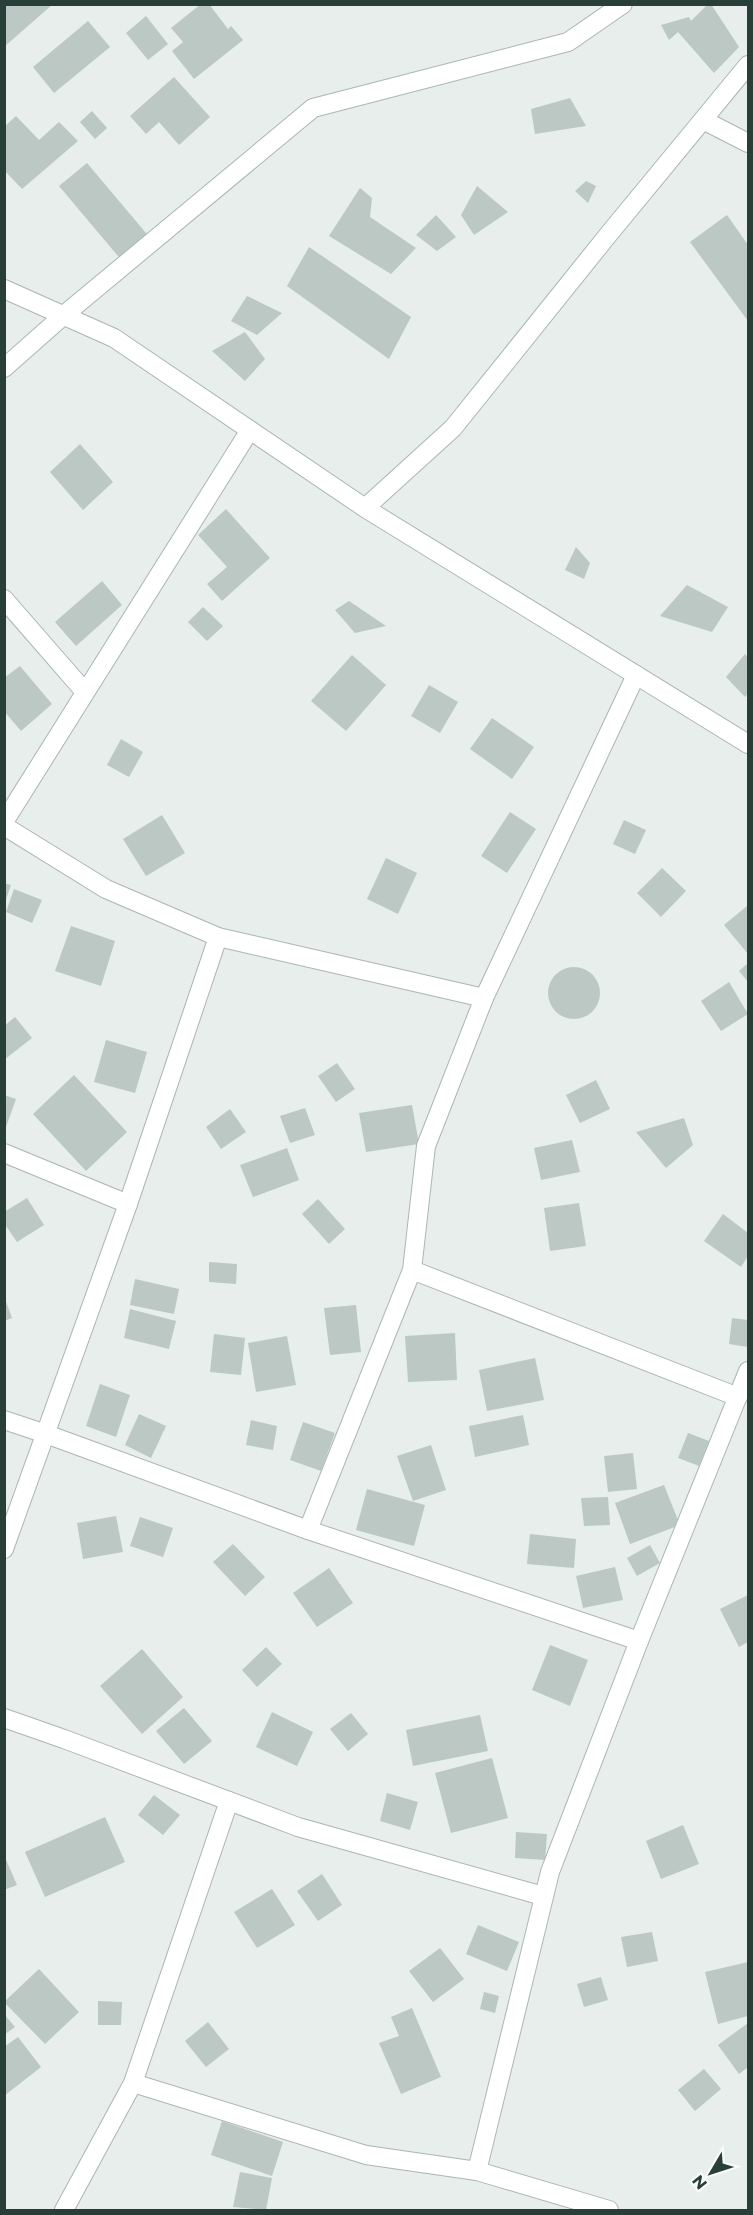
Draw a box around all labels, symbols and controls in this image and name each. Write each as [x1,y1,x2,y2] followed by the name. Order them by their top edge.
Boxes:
[681,2143,741,2203] north arrow
[688,2171,711,2193] text: N

